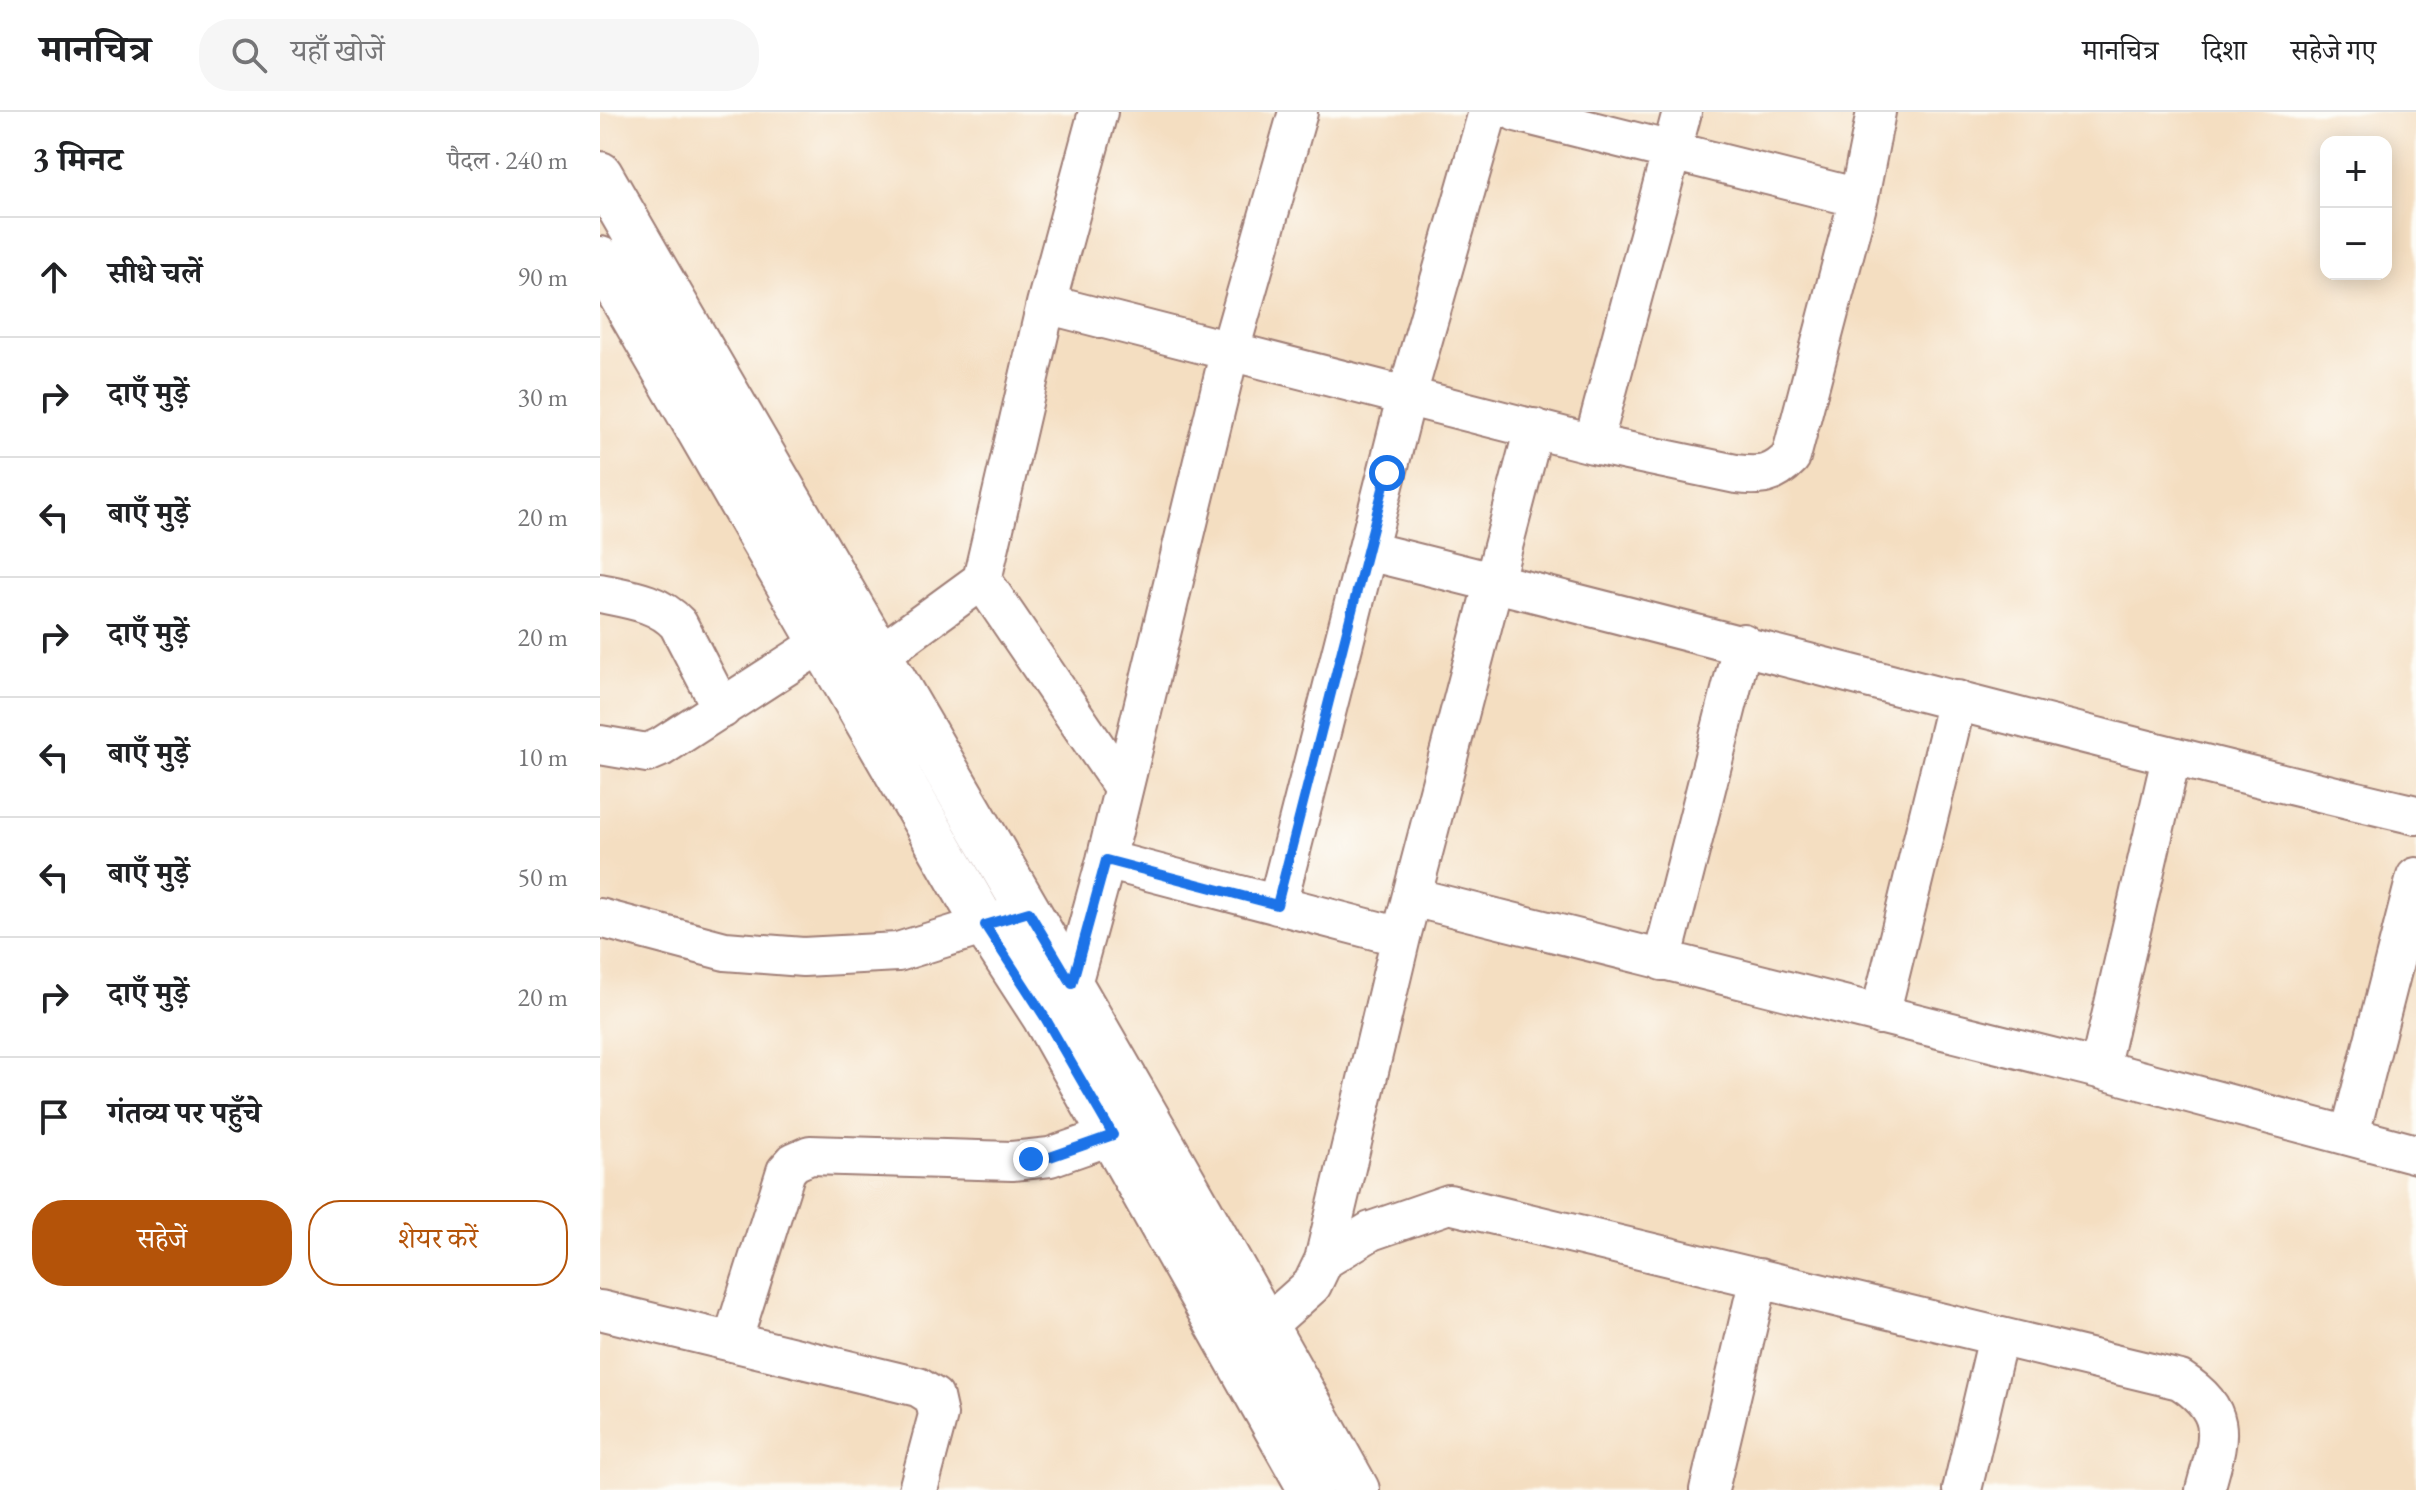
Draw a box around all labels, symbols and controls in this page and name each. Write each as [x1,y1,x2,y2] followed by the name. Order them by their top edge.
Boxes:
[199,19,759,91] search box
[40,24,151,73] text: मानचित्र
[291,31,384,70] text: यहाँ खोजें
[2082,32,2158,68] text: मानचित्र
[2202,32,2247,68] text: दिशा
[2291,32,2376,68] text: सहेजे गए
[227,33,271,77] icon: search
[2320,136,2392,280] map controls
[2320,136,2392,208] button: +
[32,137,122,181] text: 3 मिनट
[447,143,568,177] text: पैदल · 240 m
[2320,208,2392,280] button: −
[108,253,202,292] text: सीधे चलें
[32,255,76,299] icon: ahead
[518,260,568,294] text: 90 m
[108,373,189,412] text: दाएँ मुड़ें
[32,375,76,419] icon: right
[518,380,568,414] text: 30 m
[1369,455,1405,491] route start
[108,493,189,532] text: बाएँ मुड़ें
[32,495,76,539] icon: left
[518,500,568,534] text: 20 m
[108,613,189,652] text: दाएँ मुड़ें
[32,615,76,659] icon: right
[518,620,568,654] text: 20 m
[108,733,189,772] text: बाएँ मुड़ें
[32,735,76,779] icon: left
[518,740,568,774] text: 10 m
[108,853,189,892] text: बाएँ मुड़ें
[32,855,76,899] icon: left
[518,860,568,894] text: 50 m
[108,973,189,1012] text: दाएँ मुड़ें
[32,975,76,1019] icon: right
[518,980,568,1014] text: 20 m
[108,1093,261,1132] text: गंतव्य पर पहुँचे
[32,1095,76,1139] icon: arrive
[1013,1141,1049,1177] route end
[32,1200,292,1286] button: सहेजें
[308,1200,568,1286] button: शेयर करें

